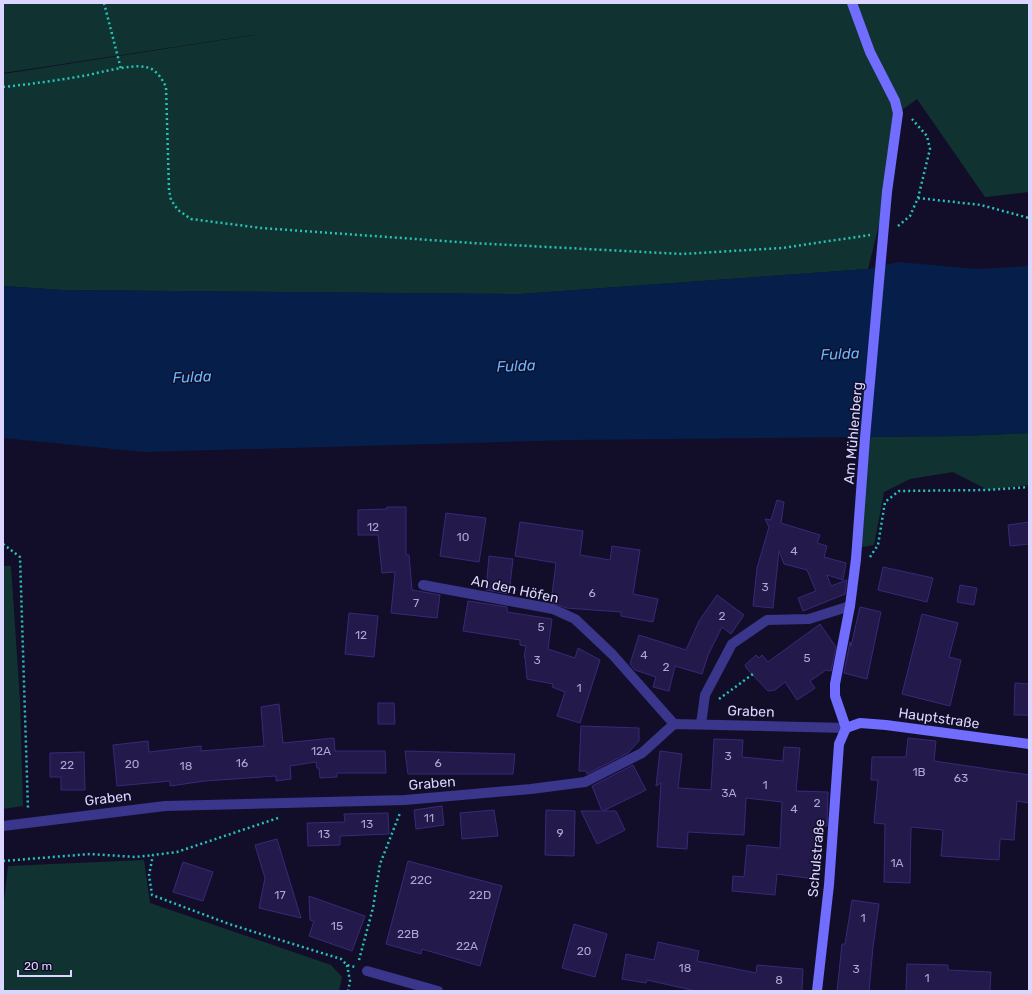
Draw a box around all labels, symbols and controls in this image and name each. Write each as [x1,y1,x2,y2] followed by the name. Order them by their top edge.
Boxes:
[820,344,860,364] water label: Fulda
[496,356,536,376] water label: Fulda
[172,367,212,387] water label: Fulda
[841,381,866,485] street label: Am Mühlenberg
[367,520,379,534] house number: 12
[457,530,469,544] house number: 10
[790,544,798,558] house number: 4
[470,572,560,607] street label: An den Höfen
[761,580,769,594] house number: 3
[588,586,596,600] house number: 6
[413,596,419,610] house number: 7
[718,609,726,623] house number: 2
[537,620,545,634] house number: 5
[355,628,367,642] house number: 12
[640,648,648,662] house number: 4
[803,651,811,665] house number: 5
[533,653,541,667] house number: 3
[662,660,670,674] house number: 2
[576,681,582,695] house number: 1
[727,702,775,721] street label: Graben
[897,704,981,733] street label: Hauptstraße
[311,744,331,758] house number: 12A
[724,749,732,763] house number: 3
[236,756,248,770] house number: 16
[434,756,442,770] house number: 6
[125,757,139,771] house number: 20
[60,758,74,772] house number: 22
[180,759,192,773] house number: 18
[912,765,926,779] house number: 1B
[954,771,968,785] house number: 63
[408,773,456,794] street label: Graben
[762,778,768,792] house number: 1
[721,786,737,800] house number: 3A
[84,787,132,810] street label: Graben
[813,796,821,810] house number: 2
[790,802,798,816] house number: 4
[424,811,434,825] house number: 11
[361,817,373,831] house number: 13
[805,818,828,898] street label: Schulstraße
[556,826,564,840] house number: 9
[318,827,330,841] house number: 13
[890,856,904,870] house number: 1A
[410,873,432,887] house number: 22C
[274,888,286,902] house number: 17
[469,888,491,902] house number: 22D
[860,911,866,925] house number: 1
[331,919,343,933] house number: 15
[397,927,419,941] house number: 22B
[456,939,478,953] house number: 22A
[577,944,591,958] house number: 20
[18,952,71,978] scale bar
[24,959,52,973] text: 20 m
[679,961,691,975] house number: 18
[852,962,860,976] house number: 3
[924,971,930,985] house number: 1
[775,973,783,987] house number: 8

